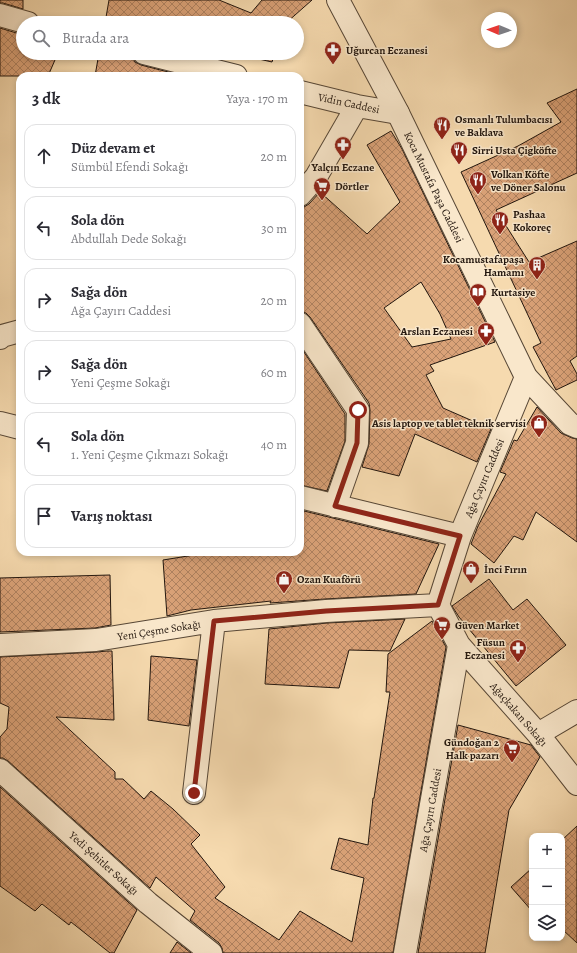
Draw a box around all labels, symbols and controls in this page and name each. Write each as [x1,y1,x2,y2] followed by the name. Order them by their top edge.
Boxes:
[481,12,517,48] north arrow
[16,16,304,60] search box
[30,27,52,49] icon: search
[62,28,129,48] text: Burada ara
[323,40,343,65] pharmacy icon: Uğurcan Eczanesi
[346,43,428,58] place label: Uğurcan Eczanesi
[32,87,60,110] text: 3 dk
[316,89,381,117] street label: Vidin Caddesi
[226,90,288,107] text: Yaya · 170 m
[454,112,553,140] place label: Osmanlı Tulumbacısı ve Baklava
[432,115,452,140] restaurant icon: Osmanlı Tulumbacısı ve Baklava
[400,129,467,245] street label: Koca Mustafa Paşa Caddesi
[333,135,353,160] pharmacy icon: Yalçın Eczane
[71,138,155,158] text: Düz devam et
[449,140,469,165] restaurant icon: Sirri Usta Çigköfte
[472,143,557,158] place label: Sirri Usta Çigköfte
[33,145,55,167] icon: ahead
[261,148,287,165] text: 20 m
[71,158,188,175] text: Sümbül Efendi Sokağı
[311,160,374,175] place label: Yalçın Eczane
[490,167,567,195] place label: Volkan Köfte ve Döner Salonu
[468,170,488,195] restaurant icon: Volkan Köfte ve Döner Salonu
[312,176,332,201] supermarket icon: Dörtler
[335,179,369,194] place label: Dörtler
[513,207,551,235] place label: Pashaa Kokoreç
[71,210,124,230] text: Sola dön
[490,210,510,235] restaurant icon: Pashaa Kokoreç
[33,217,55,239] icon: left
[261,220,287,237] text: 30 m
[71,230,187,247] text: Abdullah Dede Sokağı
[443,252,525,280] place label: Kocamustafapaşa Hamamı
[527,255,547,280] building icon: Kocamustafapaşa Hamamı
[71,282,127,302] text: Sağa dön
[468,282,488,307] library icon: Kurtasiye
[491,285,535,300] place label: Kurtasiye
[33,289,55,311] icon: right
[261,292,287,309] text: 20 m
[71,302,171,319] text: Ağa Çayırı Caddesi
[476,321,496,346] pharmacy icon: Arslan Eczanesi
[400,324,473,339] place label: Arslan Eczanesi
[71,354,127,374] text: Sağa dön
[33,361,55,383] icon: right
[261,364,287,381] text: 60 m
[71,374,170,391] text: Yeni Çeşme Sokağı
[349,401,367,419] route start
[529,413,549,438] shop icon: Asis laptop ve tablet teknik servisi
[371,416,526,431] place label: Asis laptop ve tablet teknik servisi
[71,426,124,446] text: Sola dön
[33,433,55,455] icon: left
[261,436,287,453] text: 40 m
[461,436,508,521] street label: Ağa Çayırı Caddesi
[71,446,228,463] text: 1. Yeni Çeşme Çıkmazı Sokağı
[33,505,55,527] icon: arrive
[71,506,152,526] text: Varış noktası
[461,559,481,584] shop icon: İnci Fırın
[484,562,527,577] place label: İnci Fırın
[274,569,294,594] shop icon: Ozan Kuaförü
[297,572,362,587] place label: Ozan Kuaförü
[432,615,452,640] supermarket icon: Güven Market
[115,617,202,645] street label: Yeni Çeşme Sokağı
[455,618,520,633] place label: Güven Market
[465,635,505,663] place label: Füsun Eczanesi
[508,638,528,663] pharmacy icon: Füsun Eczanesi
[486,678,551,750] street label: Ağaçkakan Sokağı
[444,735,500,763] place label: Gündoğan 2 Halk pazarı
[502,738,522,763] supermarket icon: Gündoğan 2 Halk pazarı
[416,767,445,854] street label: Ağa Çayırı Caddesi
[185,784,203,802] route end
[65,827,142,899] street label: Yedi Şehitler Sokağı
[529,833,565,941] map controls
[529,833,565,869] button: +
[529,869,565,905] button: −
[529,905,565,941] button: layers

